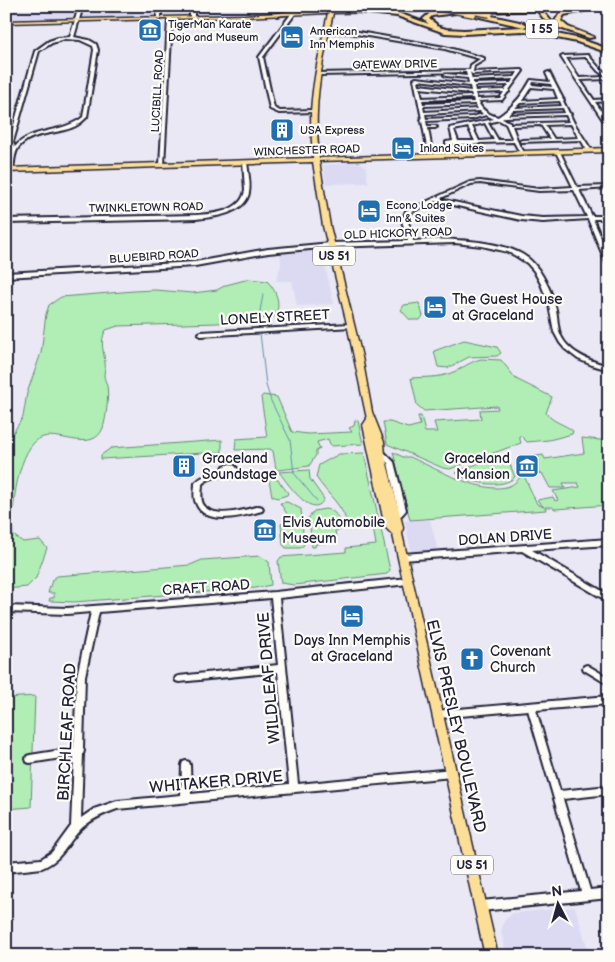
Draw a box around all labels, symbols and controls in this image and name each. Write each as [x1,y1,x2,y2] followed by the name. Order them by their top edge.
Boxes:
[137,17,163,43] museum icon: TigerMan Karate Dojo and Museum
[168,18,258,44] place label: TigerMan Karate Dojo and Museum
[526,20,558,38] road number: I 55
[279,24,305,50] hotel icon: American Inn Memphis
[310,25,375,51] place label: American Inn Memphis
[149,49,166,133] street label: LUCIBILL ROAD
[352,57,438,72] street label: GATEWAY DRIVE
[269,117,295,143] building icon: USA Express
[300,124,365,137] place label: USA Express
[390,135,416,161] hotel icon: Inland Suites
[254,142,360,159] street label: WINCHESTER ROAD
[420,142,484,155] place label: Inland Suites
[356,198,382,224] hotel icon: Econo Lodge Inn & Suites
[386,199,453,225] place label: Econo Lodge Inn & Suites
[88,200,204,215] street label: TWINKLETOWN ROAD
[344,225,452,242] street label: OLD HICKORY ROAD
[109,247,199,266] street label: BLUEBIRD ROAD
[313,247,355,266] road number: US 51
[452,291,563,324] place label: The Guest House at Graceland
[422,294,448,320] hotel icon: The Guest House at Graceland
[220,306,331,329] street label: LONELY STREET
[202,450,277,483] place label: Graceland Soundstage
[444,450,510,483] place label: Graceland Mansion
[171,453,197,479] building icon: Graceland Soundstage
[514,453,540,479] museum icon: Graceland Mansion
[282,514,385,547] place label: Elvis Automobile Museum
[252,517,278,543] museum icon: Elvis Automobile Museum
[458,526,553,549] street label: DOLAN DRIVE
[162,576,251,599] street label: CRAFT ROAD
[339,603,365,629] hotel icon: Days Inn Memphis at Graceland
[254,611,285,745] street label: WILDLEAF DRIVE
[422,618,489,835] street label: ELVIS PRESLEY BOULEVARD
[294,632,410,665] place label: Days Inn Memphis at Graceland
[490,643,551,676] place label: Covenant Church
[459,646,485,672] church icon: Covenant Church
[54,663,81,802] street label: BIRCHLEAF ROAD
[149,767,284,798] street label: WHITAKER DRIVE
[451,856,493,874] road number: US 51
[532,880,582,930] north arrow
[551,883,563,901] text: N

